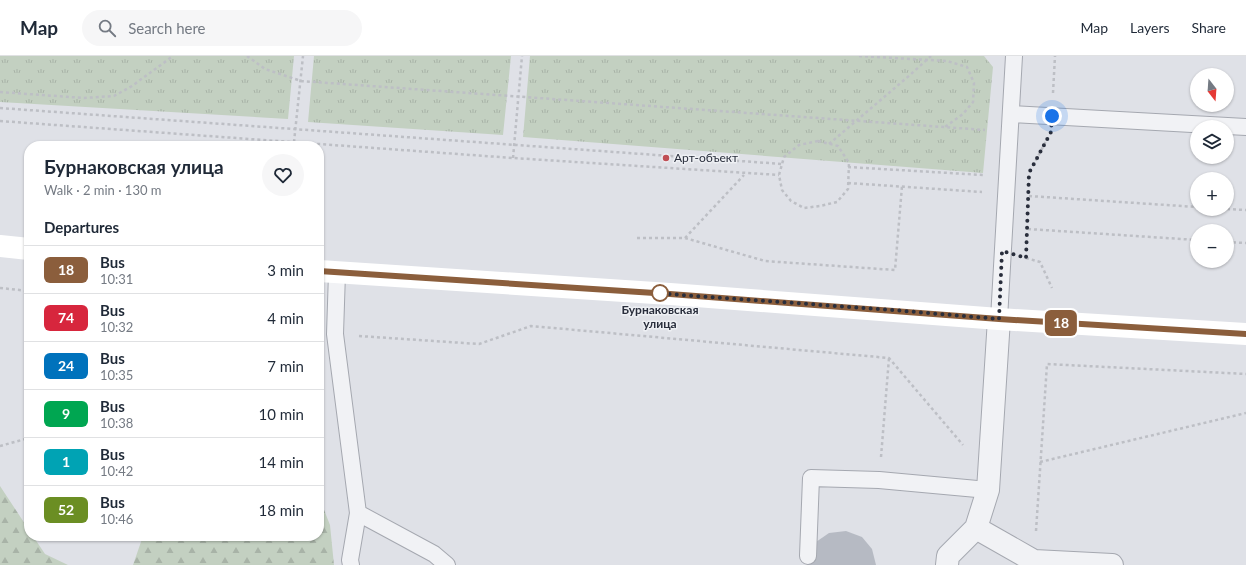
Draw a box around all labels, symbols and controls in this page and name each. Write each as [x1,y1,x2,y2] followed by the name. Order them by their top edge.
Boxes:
[82,10,362,46] search box
[20,16,58,39] text: Map
[96,17,118,39] icon: search
[128,19,206,37] text: Search here
[1080,19,1108,36] text: Map
[1130,19,1170,36] text: Layers
[1192,19,1226,36] text: Share
[1190,68,1234,112] north arrow
[1190,68,1234,268] map controls
[1042,106,1062,126] your location
[1190,120,1234,164] button: layers
[674,150,738,165] place label: Арт-объект
[661,153,671,163] marker: Арт-объект
[262,154,304,196] button: heart
[44,155,224,178] text: Бурнаковская улица
[1190,172,1234,216] button: +
[44,182,162,198] text: Walk · 2 min · 130 m
[44,218,119,236] text: Departures
[1190,224,1234,268] button: −
[100,253,125,271] text: Bus
[58,261,74,278] text: 18
[267,261,304,279] text: 3 min
[100,271,133,287] text: 10:31
[651,284,669,302] marker: Бурнаковская улица
[100,301,125,319] text: Bus
[621,302,699,331] place label: Бурнаковская улица
[58,309,74,326] text: 74
[267,309,304,327] text: 4 min
[1043,310,1079,336] line badge: 18
[1053,314,1069,331] text: 18
[100,319,133,335] text: 10:32
[100,349,125,367] text: Bus
[58,357,74,374] text: 24
[267,357,304,375] text: 7 min
[100,367,133,383] text: 10:35
[100,397,125,415] text: Bus
[62,405,70,422] text: 9
[258,405,304,423] text: 10 min
[100,415,133,431] text: 10:38
[100,445,125,463] text: Bus
[62,453,70,470] text: 1
[258,453,304,471] text: 14 min
[100,463,133,479] text: 10:42
[100,493,125,511] text: Bus
[58,501,74,518] text: 52
[258,501,304,519] text: 18 min
[100,511,133,527] text: 10:46

